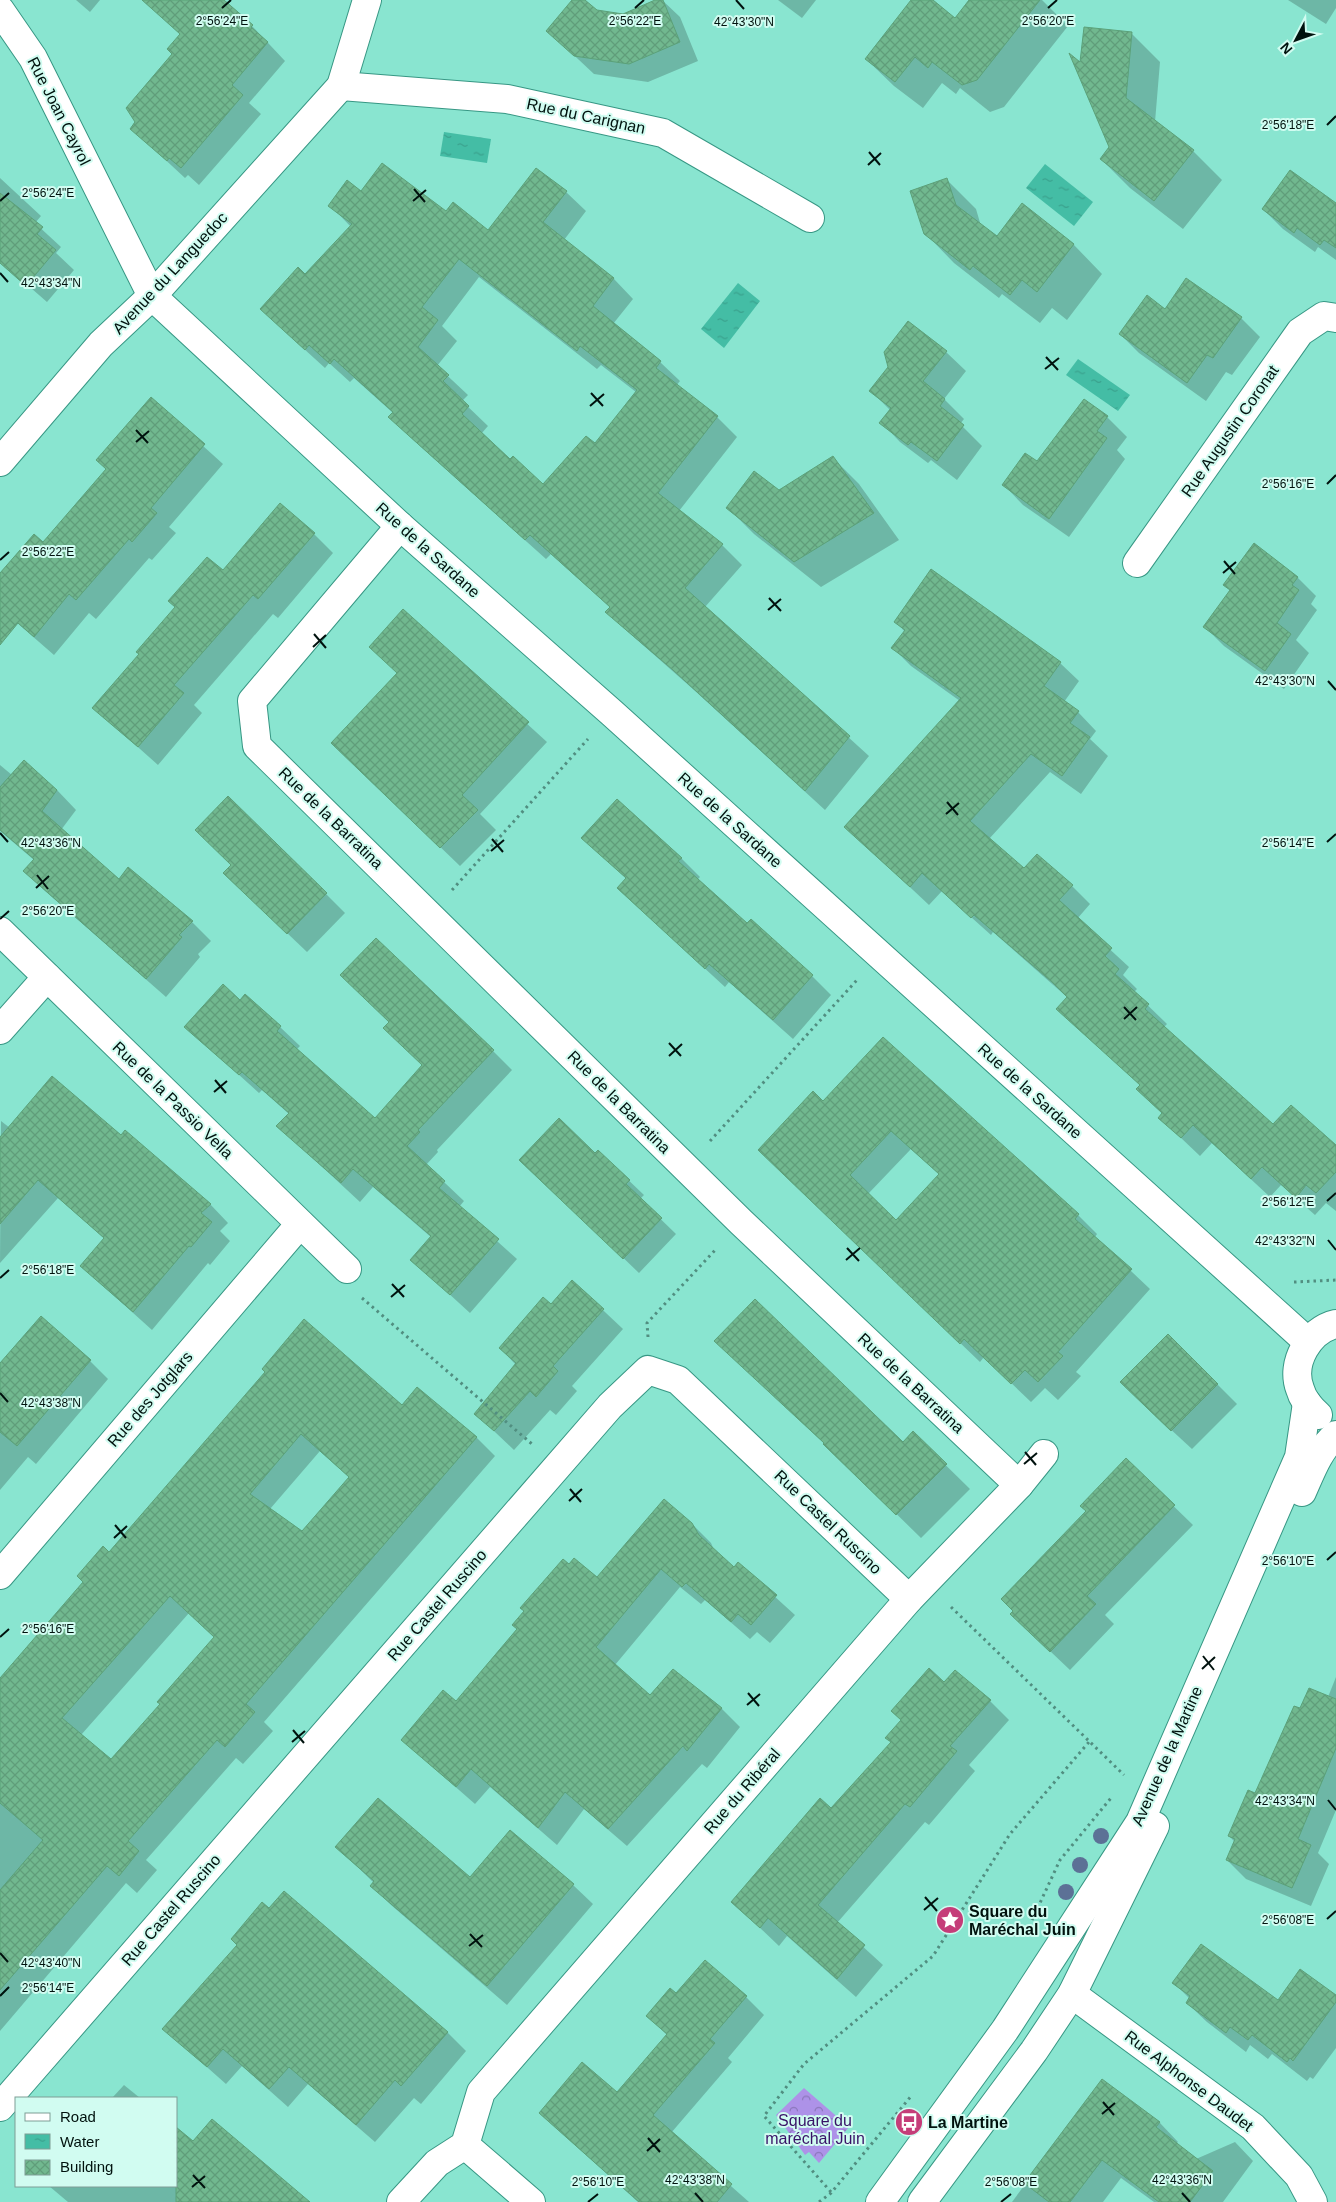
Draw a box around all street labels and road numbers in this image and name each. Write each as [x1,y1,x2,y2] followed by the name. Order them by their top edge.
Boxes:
[24,54,94,168] street label: Rue Joan Cayrol
[525,95,647,137] street label: Rue du Carignan
[109,209,231,337] street label: Avenue du Languedoc
[1178,362,1282,500] street label: Rue Augustin Coronat
[373,499,483,601] street label: Rue de la Sardane
[276,764,387,872] street label: Rue de la Barratina
[675,769,785,871] street label: Rue de la Sardane
[110,1038,237,1162] street label: Rue de la Passio Vella
[975,1040,1085,1142] street label: Rue de la Sardane
[564,1047,674,1157] street label: Rue de la Barratina
[855,1330,967,1436] street label: Rue de la Barratina
[104,1348,196,1450] street label: Rue des Jotglars
[771,1467,885,1577] street label: Rue Castel Ruscino
[384,1546,490,1664] street label: Rue Castel Ruscino
[1129,1684,1205,1828] street label: Avenue de la Martine
[701,1745,783,1837] street label: Rue du Ribéral
[118,1851,224,1969] street label: Rue Castel Ruscino
[1122,2027,1257,2135] street label: Rue Alphonse Daudet

